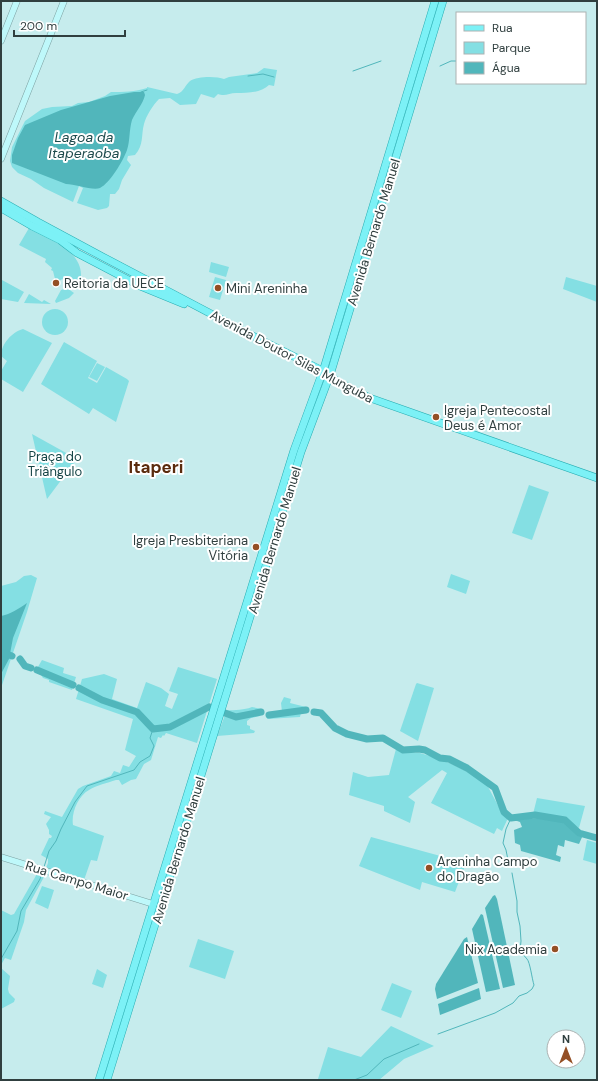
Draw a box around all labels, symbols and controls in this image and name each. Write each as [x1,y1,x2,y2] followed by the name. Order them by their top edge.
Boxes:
[14,12,125,38] scale bar
[456,12,586,84] legend
[20,18,57,34] text: 200 m
[492,20,513,36] text: Rua
[492,40,531,56] text: Parque
[492,60,520,76] text: Água
[49,128,120,162] water label: Lagoa da Itaperaoba
[343,157,404,308] street label: Avenida Bernardo Manuel
[64,275,164,292] place label: Reitoria da UECE
[51,278,61,288] marker: Reitoria da UECE
[226,280,307,297] place label: Mini Areninha
[213,283,223,293] marker: Mini Areninha
[207,306,376,407] street label: Avenida Doutor Silas Munguba
[444,402,551,434] place label: Igreja Pentecostal Deus é Amor
[431,412,441,422] marker: Igreja Pentecostal Deus é Amor
[28,448,82,480] park label: Praça do Triângulo
[129,456,183,478] district label: Itaperi
[244,465,305,616] street label: Avenida Bernardo Manuel
[133,532,248,564] place label: Igreja Presbiteriana Vitória
[251,542,261,552] marker: Igreja Presbiteriana Vitória
[148,775,209,926] street label: Avenida Bernardo Manuel
[437,853,538,885] place label: Areninha Campo do Dragão
[23,857,130,904] street label: Rua Campo Maior
[424,863,434,873] marker: Areninha Campo do Dragão
[465,941,547,958] place label: Nix Academia
[550,944,560,954] marker: Nix Academia
[546,1029,586,1069] north arrow
[562,1032,570,1046] text: N

